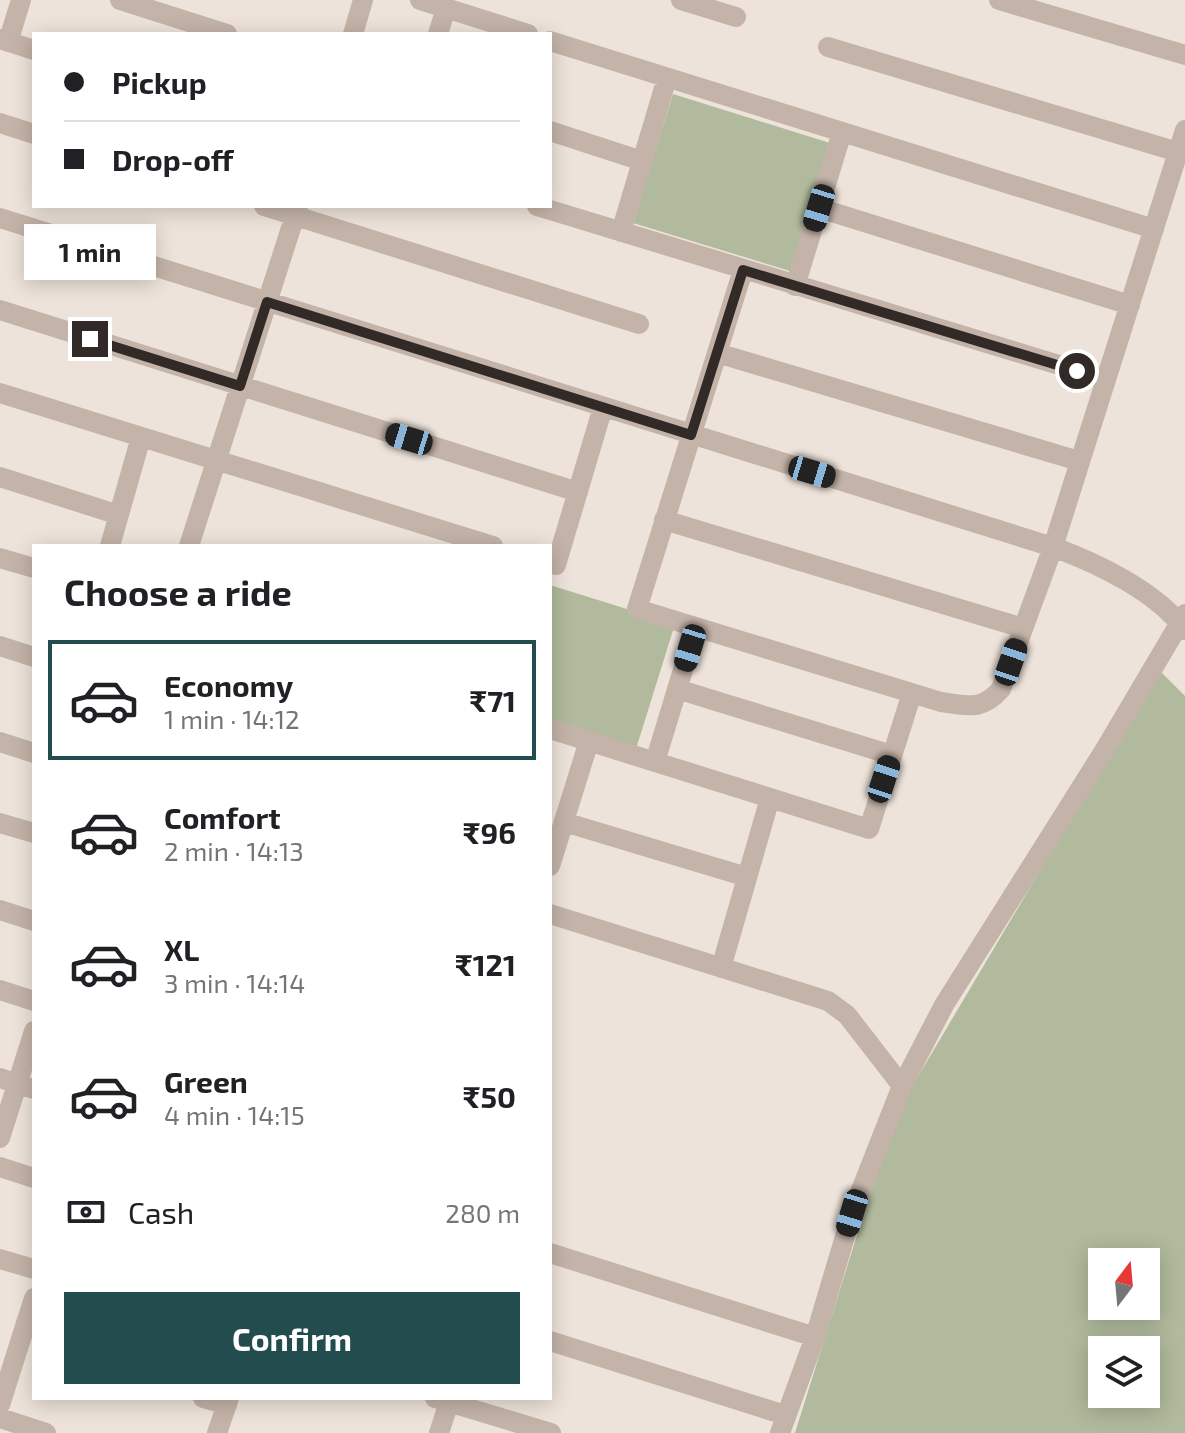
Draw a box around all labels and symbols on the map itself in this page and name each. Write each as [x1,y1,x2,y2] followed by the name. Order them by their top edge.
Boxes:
[801,182,837,234] car
[24,223,156,279] callout: 1 min
[72,321,108,357] route end
[1059,353,1095,389] route start
[383,421,435,457] car
[786,454,838,490] car
[672,622,708,674] car
[992,635,1030,689] car
[865,752,903,806] car
[834,1187,870,1239] car
[1088,1248,1160,1320] north arrow

